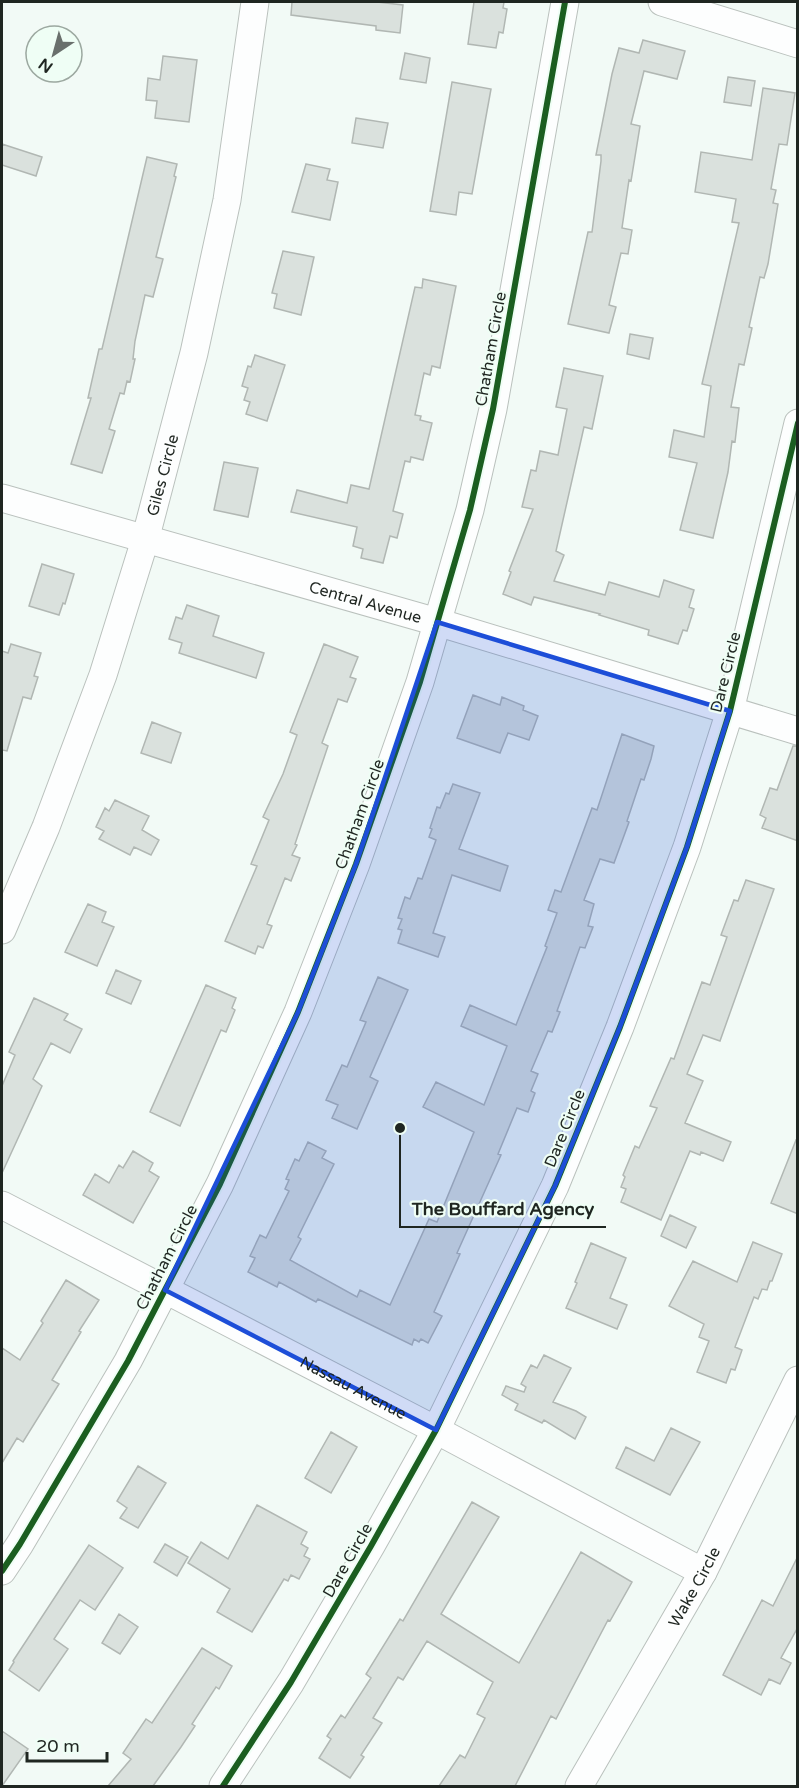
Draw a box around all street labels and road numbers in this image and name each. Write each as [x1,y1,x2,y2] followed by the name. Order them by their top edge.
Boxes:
[471,290,511,408] street label: Chatham Circle
[143,432,183,518] street label: Giles Circle
[307,577,424,628] street label: Central Avenue
[706,630,746,715] street label: Dare Circle
[331,756,389,872] street label: Chatham Circle
[540,1086,590,1170] street label: Dare Circle
[132,1201,202,1314] street label: Chatham Circle
[296,1352,410,1424] street label: Nassau Avenue
[319,1520,377,1601] street label: Dare Circle
[664,1544,725,1631] street label: Wake Circle

